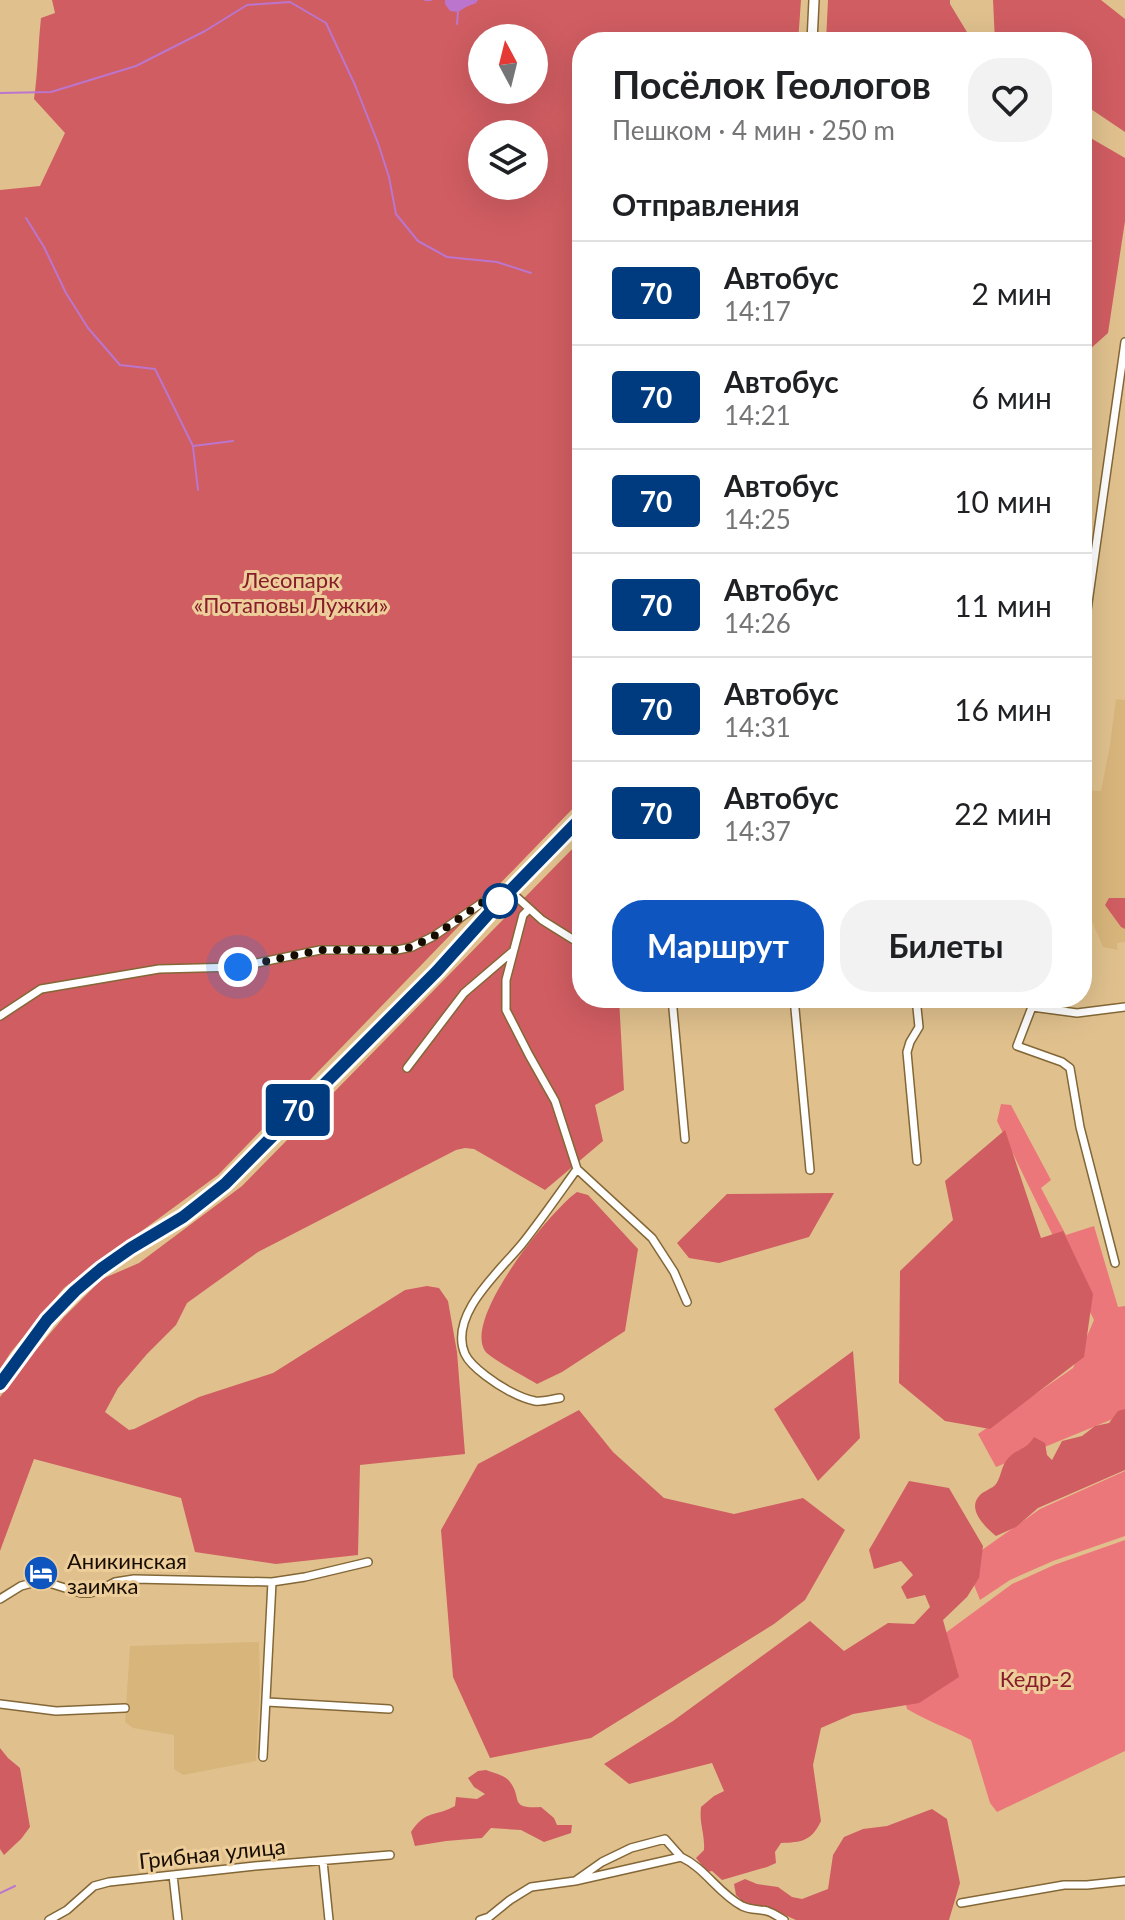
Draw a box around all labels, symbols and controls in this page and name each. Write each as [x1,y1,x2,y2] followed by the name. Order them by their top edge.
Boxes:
[468,24,548,104] north arrow
[468,24,548,200] map controls
[968,58,1052,142] button: heart
[612,61,931,107] text: Посёлок Геологов
[612,114,895,146] text: Пешком · 4 мин · 250 m
[468,120,548,200] button: layers
[612,186,800,222] text: Отправления
[724,259,839,295] text: Автобус
[972,275,1052,311] text: 2 мин
[640,276,672,310] text: 70
[724,295,791,327] text: 14:17
[724,363,839,399] text: Автобус
[972,379,1052,415] text: 6 мин
[640,380,672,414] text: 70
[724,399,791,431] text: 14:21
[724,467,839,503] text: Автобус
[954,483,1052,519] text: 10 мин
[640,484,672,518] text: 70
[724,503,791,535] text: 14:25
[194,566,388,618] park label: Лесопарк «Потаповы Лужки»
[724,571,839,607] text: Автобус
[954,587,1052,623] text: 11 мин
[640,588,672,622] text: 70
[724,607,791,639] text: 14:26
[724,675,839,711] text: Автобус
[954,691,1052,727] text: 16 мин
[640,692,672,726] text: 70
[724,711,791,743] text: 14:31
[724,779,839,815] text: Автобус
[954,795,1052,831] text: 22 мин
[640,796,672,830] text: 70
[724,815,791,847] text: 14:37
[483,884,517,918] unlabelled marker
[612,900,824,992] button: Маршрут
[840,900,1052,992] button: Билеты
[218,947,258,987] your location
[262,1084,334,1136] line badge: 70
[282,1093,314,1127] text: 70
[67,1547,187,1599] place label: Аникинская заимка
[22,1554,60,1592] hotel icon: Аникинская заимка
[1000,1665,1072,1692] park label: Кедр-2
[137,1832,287,1874] street label: Грибная улица

